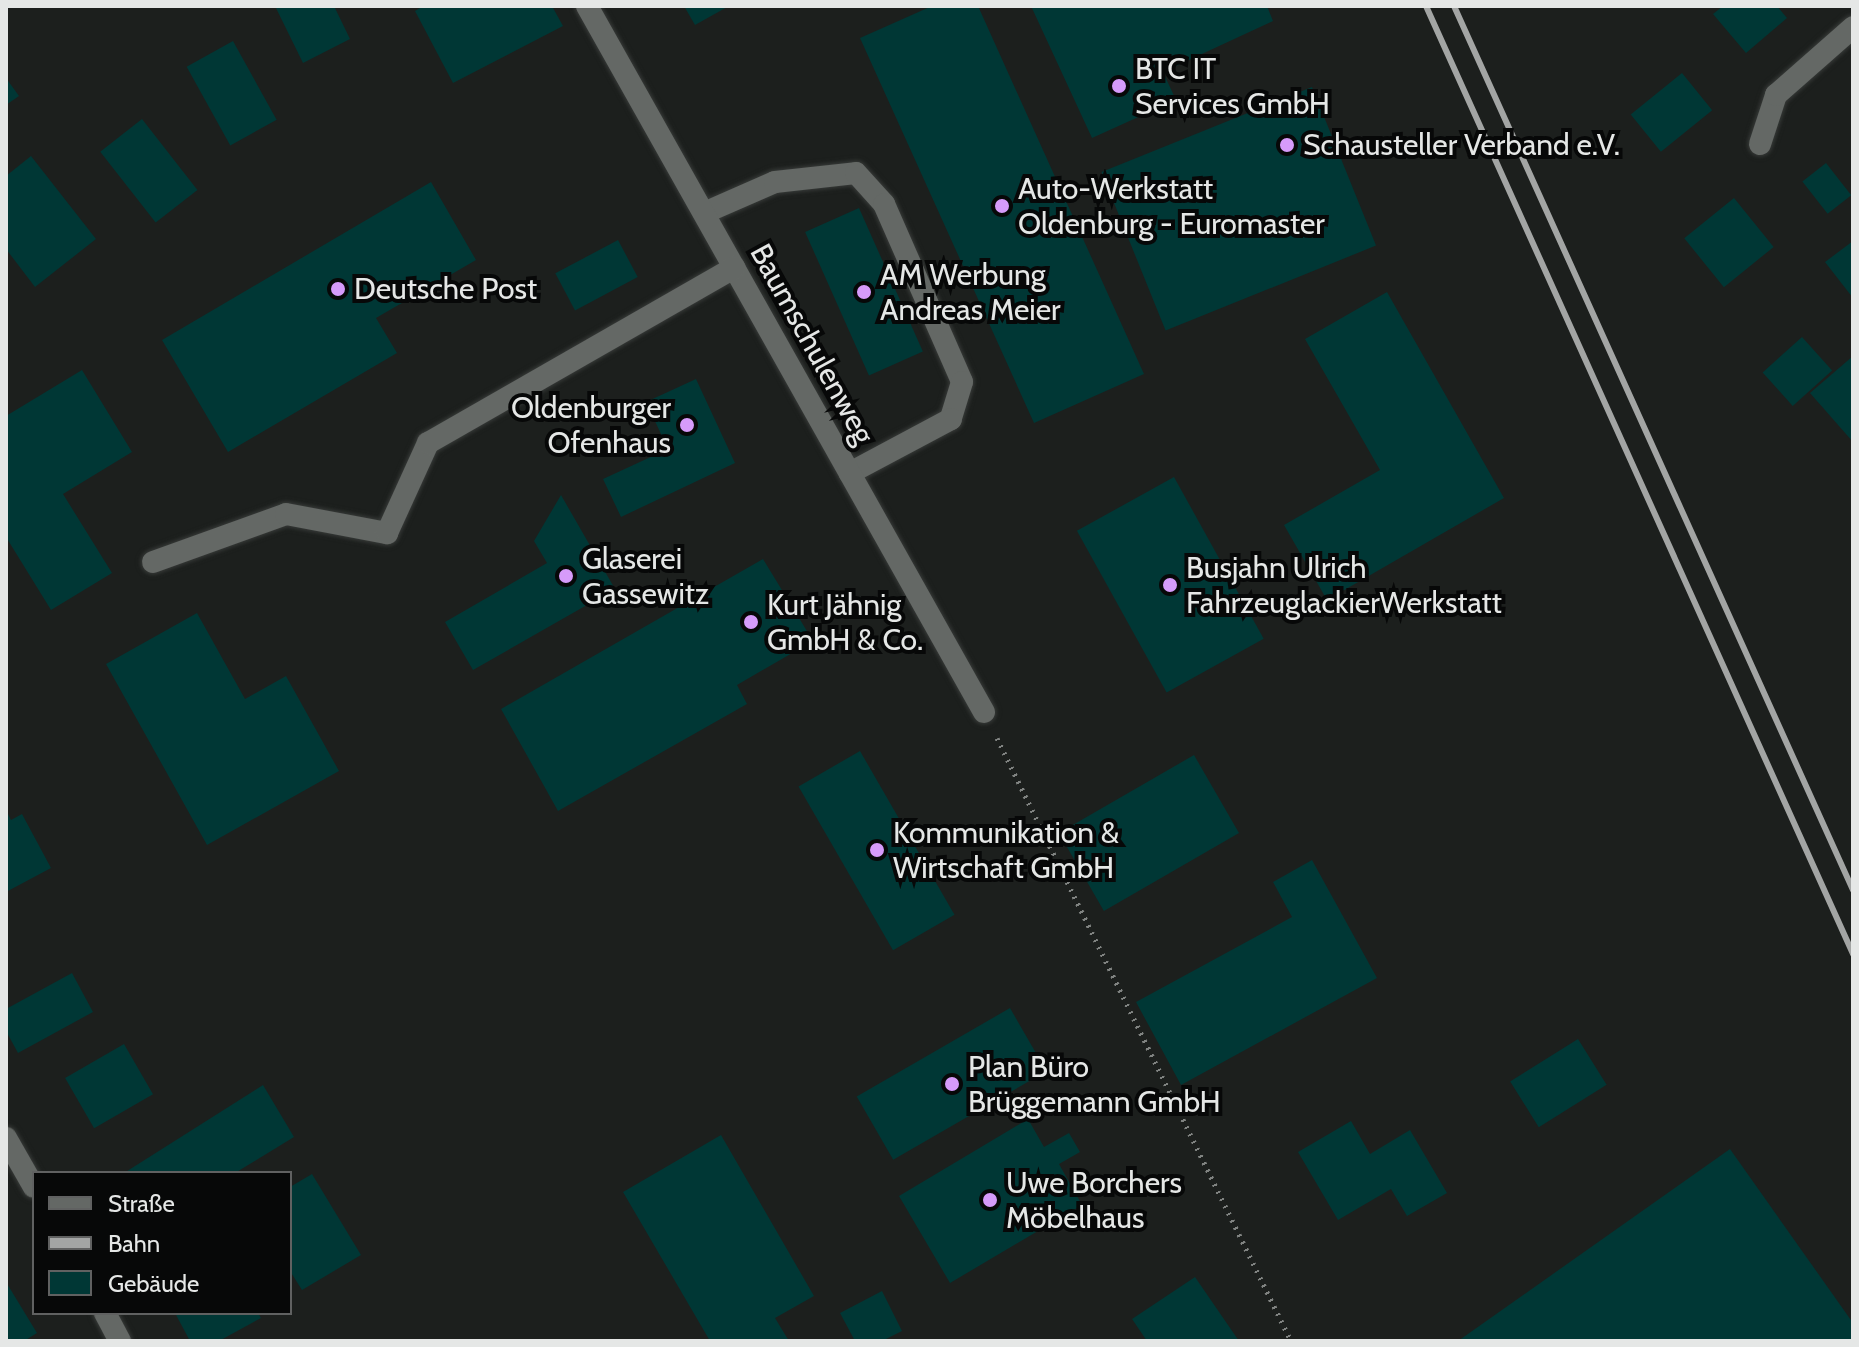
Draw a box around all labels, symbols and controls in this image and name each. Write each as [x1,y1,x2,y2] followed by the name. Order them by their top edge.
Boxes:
[1135,51,1330,122] place label: BTC IT Services GmbH
[1110,77,1128,95] marker: BTC IT Services GmbH
[1303,127,1620,163] place label: Schausteller Verband e.V.
[1278,136,1296,154] marker: Schausteller Verband e.V.
[1018,171,1325,242] place label: Auto-Werkstatt Oldenburg - Euromaster
[993,197,1011,215] marker: Auto-Werkstatt Oldenburg - Euromaster
[742,238,882,450] street label: Baumschulenweg
[880,257,1060,328] place label: AM Werbung Andreas Meier
[354,271,537,307] place label: Deutsche Post
[329,280,347,298] marker: Deutsche Post
[855,283,873,301] marker: AM Werbung Andreas Meier
[511,390,671,460] place label: Oldenburger Ofenhaus
[678,416,696,434] marker: Oldenburger Ofenhaus
[582,541,709,612] place label: Glaserei Gassewitz
[1186,550,1502,620] place label: Busjahn Ulrich FahrzeuglackierWerkstatt
[557,567,575,585] marker: Glaserei Gassewitz
[1161,576,1179,594] marker: Busjahn Ulrich FahrzeuglackierWerkstatt
[767,587,923,658] place label: Kurt Jähnig GmbH & Co.
[742,613,760,631] marker: Kurt Jähnig GmbH & Co.
[893,815,1119,886] place label: Kommunikation & Wirtschaft GmbH
[868,841,886,859] marker: Kommunikation & Wirtschaft GmbH
[968,1049,1221,1120] place label: Plan Büro Brüggemann GmbH
[943,1075,961,1093] marker: Plan Büro Brüggemann GmbH
[1006,1165,1182,1236] place label: Uwe Borchers Möbelhaus
[32,1171,292,1315] legend
[108,1189,175,1218] text: Straße
[981,1191,999,1209] marker: Uwe Borchers Möbelhaus
[108,1229,160,1258] text: Bahn
[108,1269,199,1298] text: Gebäude

